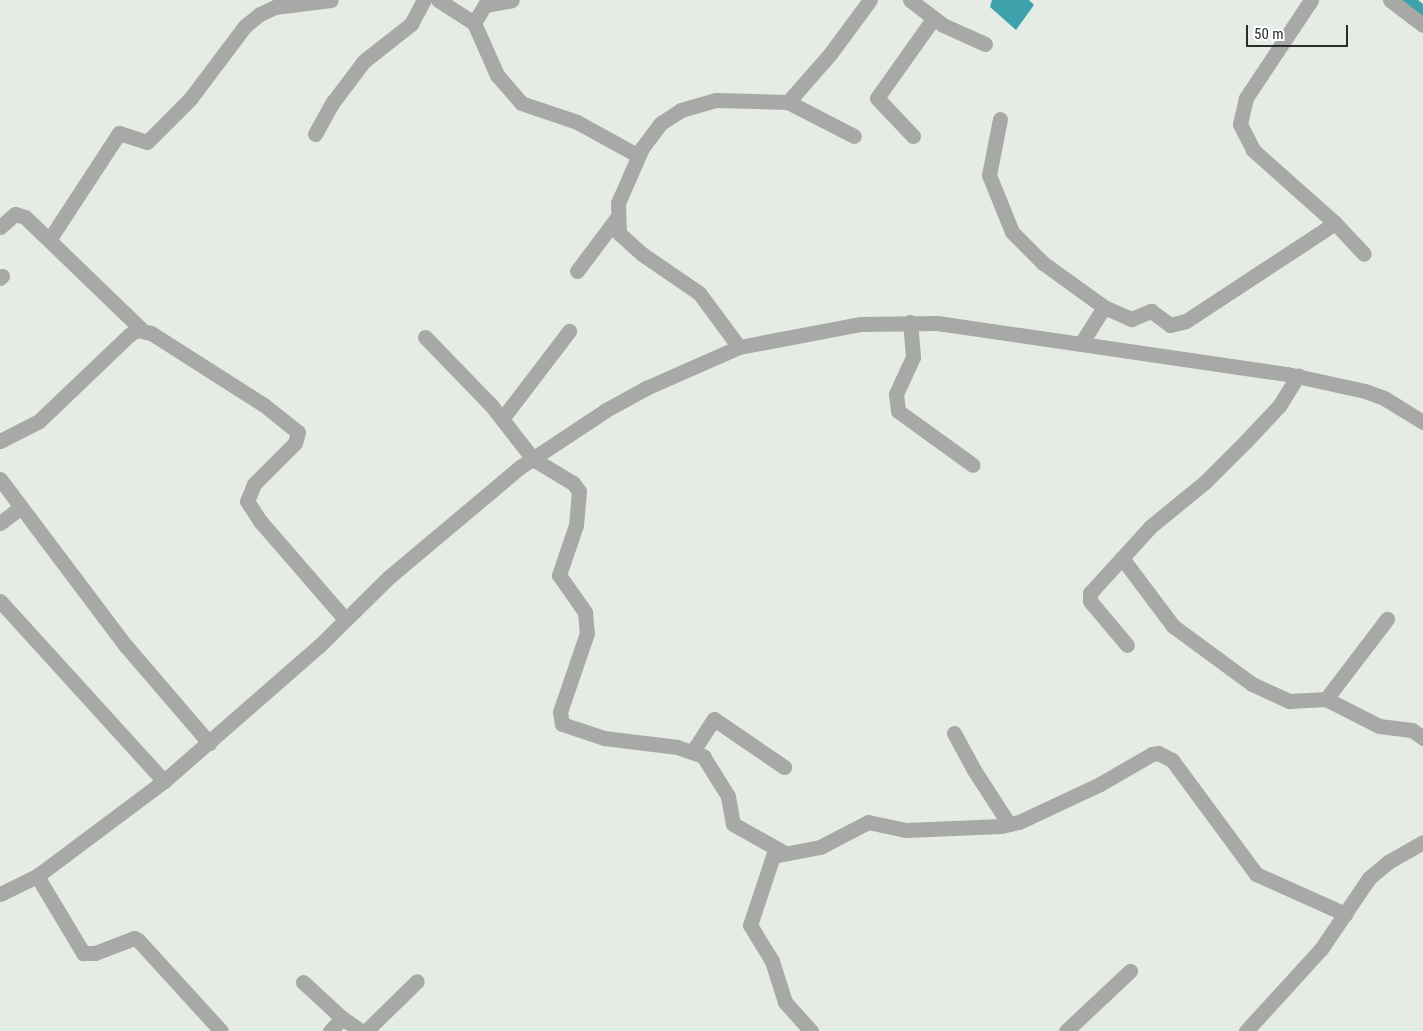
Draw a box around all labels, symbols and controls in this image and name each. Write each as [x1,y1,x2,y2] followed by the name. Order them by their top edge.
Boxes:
[1248,15,1350,47] scale bar
[1254,25,1284,43] text: 50 m

